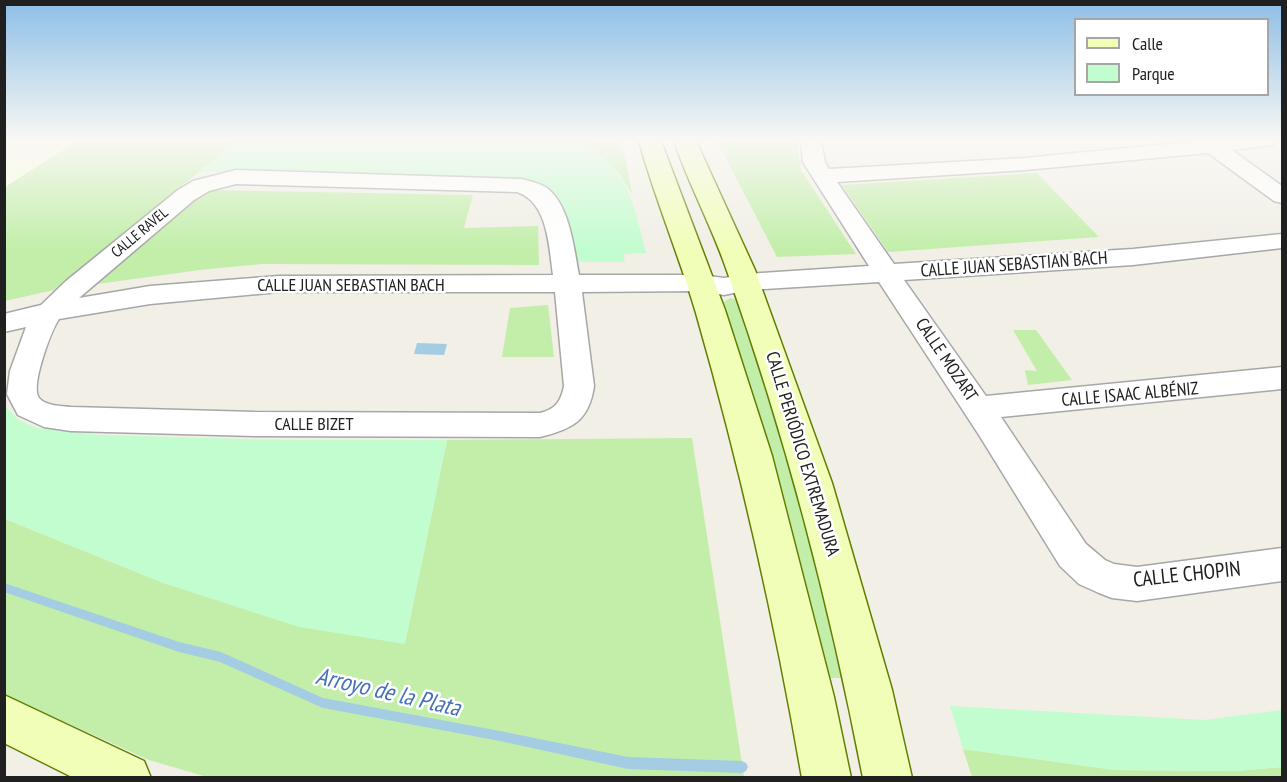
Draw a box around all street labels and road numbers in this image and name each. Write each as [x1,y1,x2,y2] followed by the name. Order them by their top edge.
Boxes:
[108,204,172,262] street label: CALLE RAVEL
[920,248,1108,282] street label: CALLE JUAN SEBASTIAN BACH
[257,275,445,297] street label: CALLE JUAN SEBASTIAN BACH
[910,314,982,406] street label: CALLE MOZART
[761,349,843,559] street label: CALLE PERIÓDICO EXTREMADURA
[1061,378,1199,412] street label: CALLE ISAAC ALBÉNIZ
[274,414,354,436] street label: CALLE BIZET
[1132,557,1242,593] street label: CALLE CHOPIN

